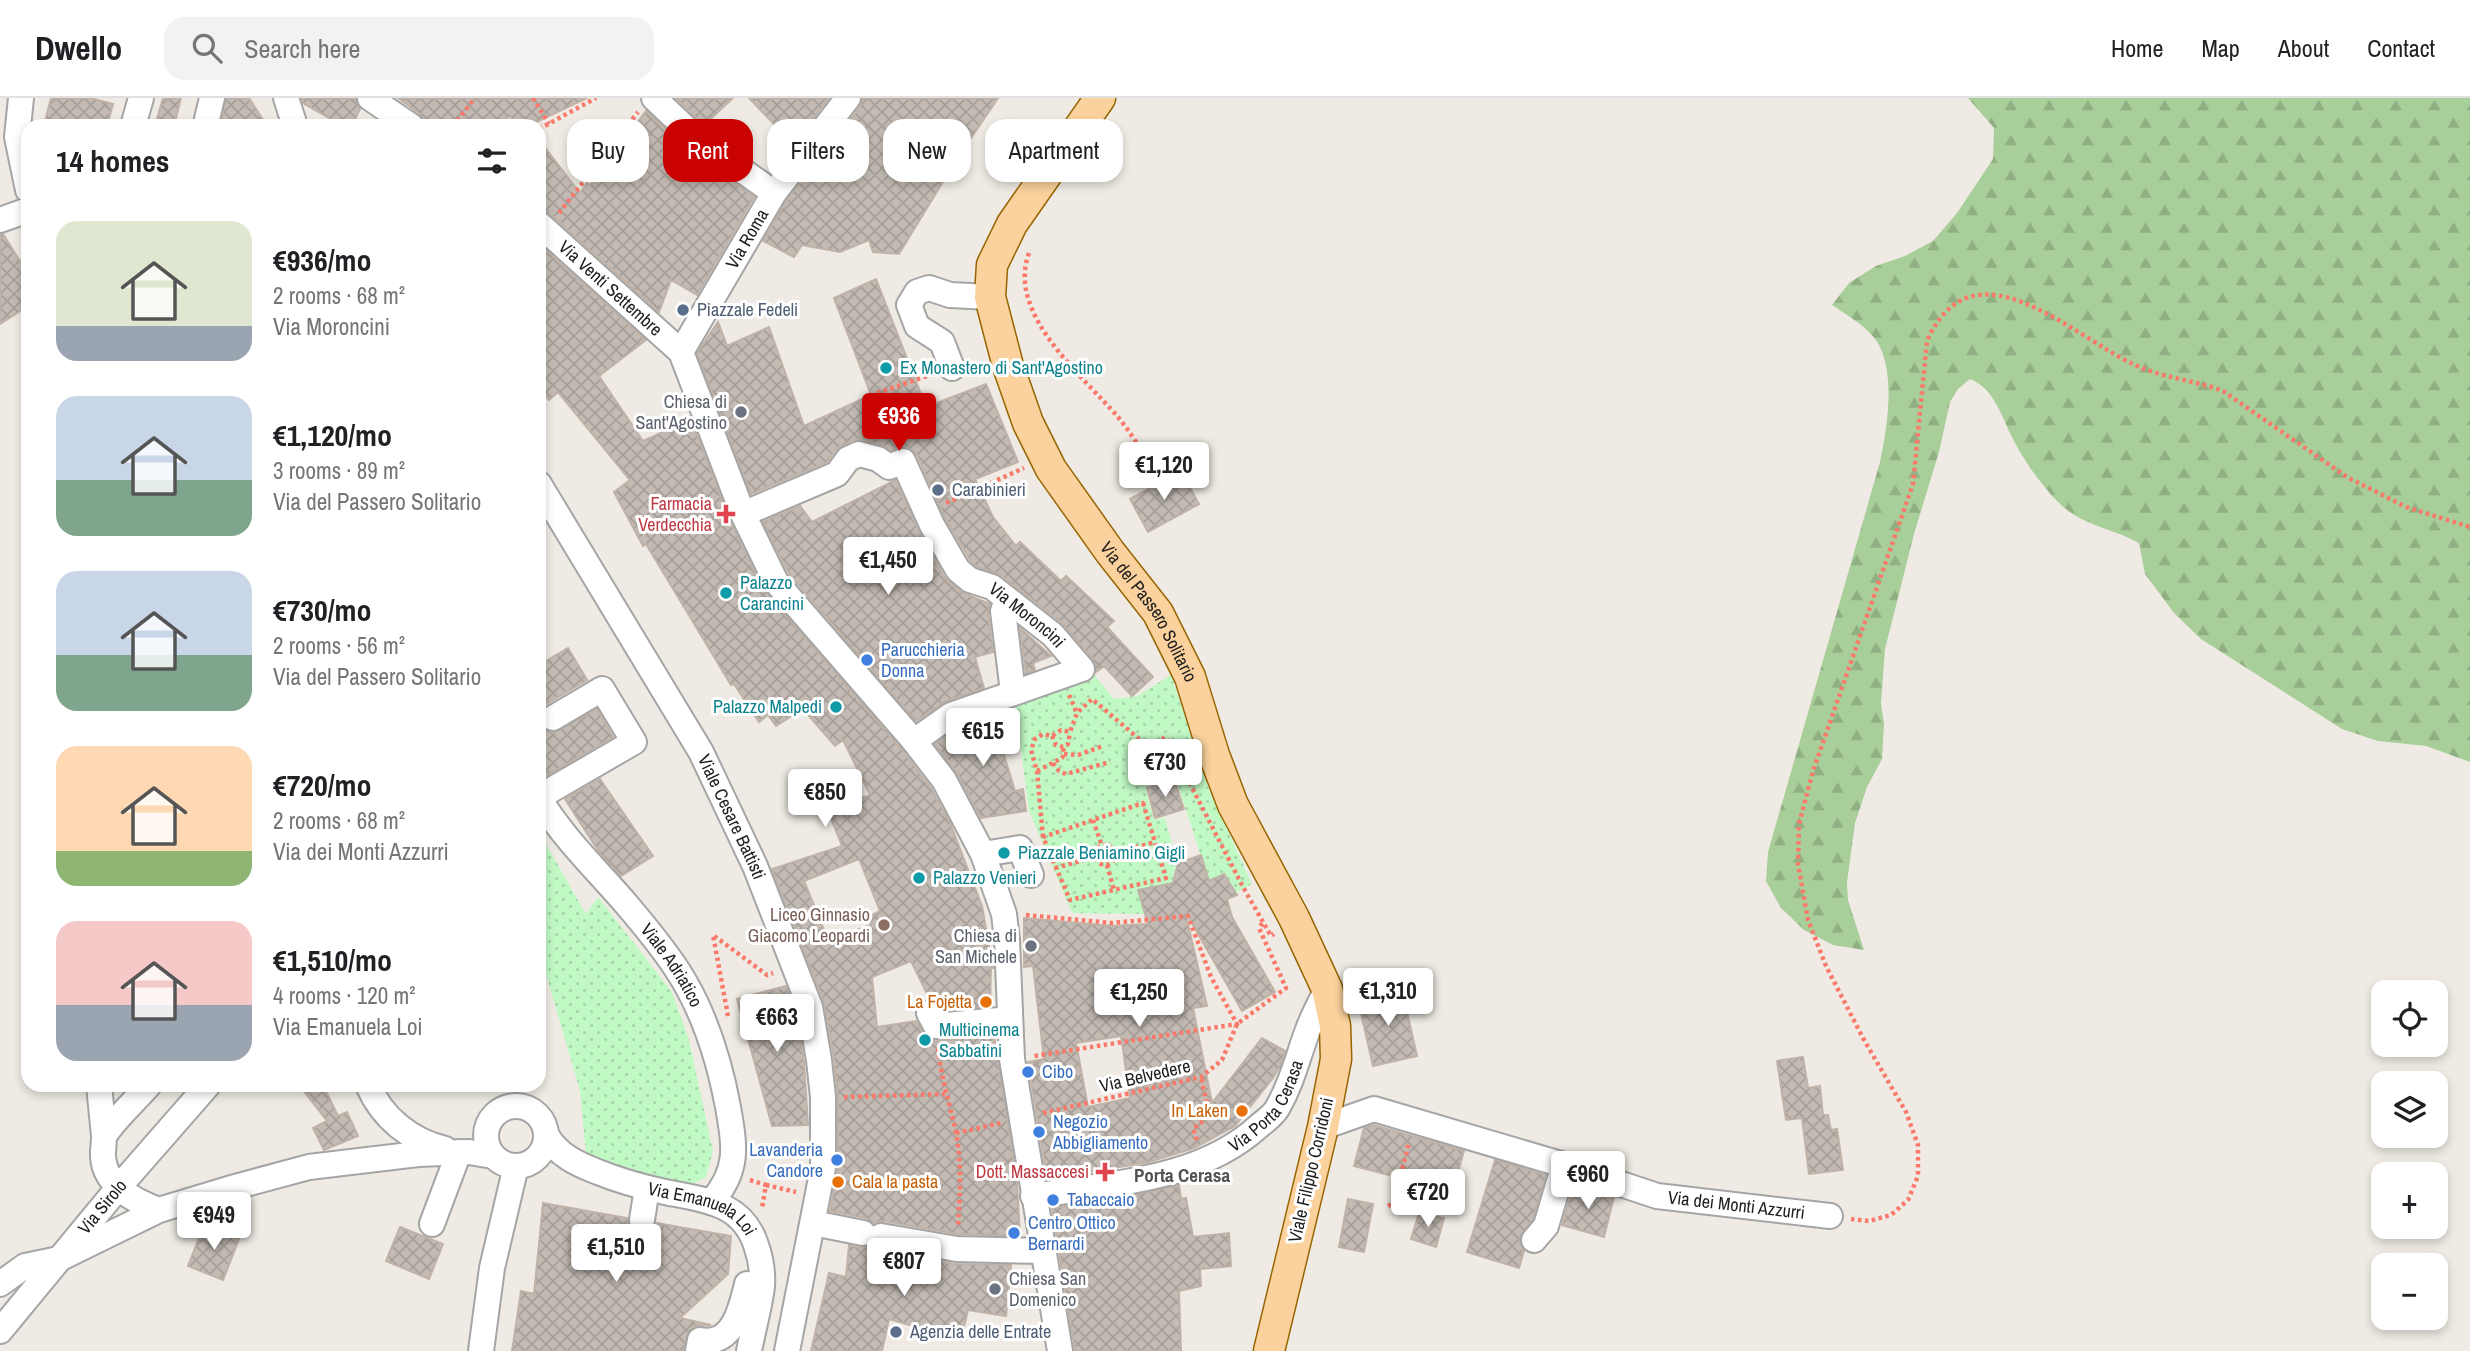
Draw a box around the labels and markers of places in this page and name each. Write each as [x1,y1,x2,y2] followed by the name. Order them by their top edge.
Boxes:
[697,297,798,322] place label: Piazzale Fedeli
[675,302,691,318] marker: Piazzale Fedeli
[900,355,1103,380] place label: Ex Monastero di Sant'Agostino
[878,360,894,376] marker: Ex Monastero di Sant'Agostino
[636,389,727,435] place label: Chiesa di Sant'Agostino
[858,394,940,453] pin: €936
[733,404,749,420] marker: Chiesa di Sant'Agostino
[1107,442,1221,502] pin: €1,120
[952,477,1026,502] place label: Carabinieri
[930,482,946,498] marker: Carabinieri
[638,491,712,537] place label: Farmacia Verdecchia
[718,506,734,522] marker: Farmacia Verdecchia
[831,538,945,597] pin: €1,450
[740,570,804,616] place label: Palazzo Carancini
[718,585,734,601] marker: Palazzo Carancini
[881,637,965,683] place label: Parucchieria Donna
[859,652,875,668] marker: Parucchieria Donna
[713,694,822,719] place label: Palazzo Malpedi
[828,699,844,715] marker: Palazzo Malpedi
[942,708,1024,768] pin: €615
[1124,740,1206,799] pin: €730
[784,770,866,829] pin: €850
[1018,840,1185,865] place label: Piazzale Beniamino Gigli
[996,845,1012,861] marker: Piazzale Beniamino Gigli
[933,865,1036,890] place label: Palazzo Venieri
[911,870,927,886] marker: Palazzo Venieri
[748,902,870,948] place label: Liceo Ginnasio Giacomo Leopardi
[876,917,892,933] marker: Liceo Ginnasio Giacomo Leopardi
[935,923,1017,969] place label: Chiesa di San Michele
[1023,938,1039,954] marker: Chiesa di San Michele
[1331,968,1445,1028] pin: €1,310
[1082,970,1196,1029] pin: €1,250
[907,989,972,1014] place label: La Fojetta
[978,994,994,1010] marker: La Fojetta
[736,995,818,1054] pin: €663
[939,1017,1019,1063] place label: Multicinema Sabbatini
[917,1032,933,1048] marker: Multicinema Sabbatini
[1042,1059,1073,1084] place label: Cibo
[1020,1064,1036,1080] marker: Cibo
[1171,1098,1228,1123] place label: In Laken
[1234,1103,1250,1119] marker: In Laken
[1052,1109,1148,1155] place label: Negozio Abbigliamento
[1031,1124,1047,1140] marker: Negozio Abbigliamento
[749,1137,823,1183] place label: Lavanderia Candore
[829,1152,845,1168] marker: Lavanderia Candore
[1547,1152,1629,1211] pin: €960
[976,1159,1089,1184] place label: Dott. Massaccesi
[1095,1162,1115,1182] marker: Dott. Massaccesi
[852,1169,938,1194] place label: Cala la pasta
[1387,1170,1469,1229] pin: €720
[830,1174,846,1190] marker: Cala la pasta
[1067,1187,1135,1212] place label: Tabaccaio
[173,1192,255,1252] pin: €949
[1045,1192,1061,1208] marker: Tabaccaio
[1028,1210,1116,1256] place label: Centro Ottico Bernardi
[559,1224,673,1284] pin: €1,510
[1006,1225,1022,1241] marker: Centro Ottico Bernardi
[863,1238,945,1298] pin: €807
[1009,1266,1086,1312] place label: Chiesa San Domenico
[987,1281,1003,1297] marker: Chiesa San Domenico
[909,1319,1051,1344] place label: Agenzia delle Entrate
[888,1324,904,1340] marker: Agenzia delle Entrate

